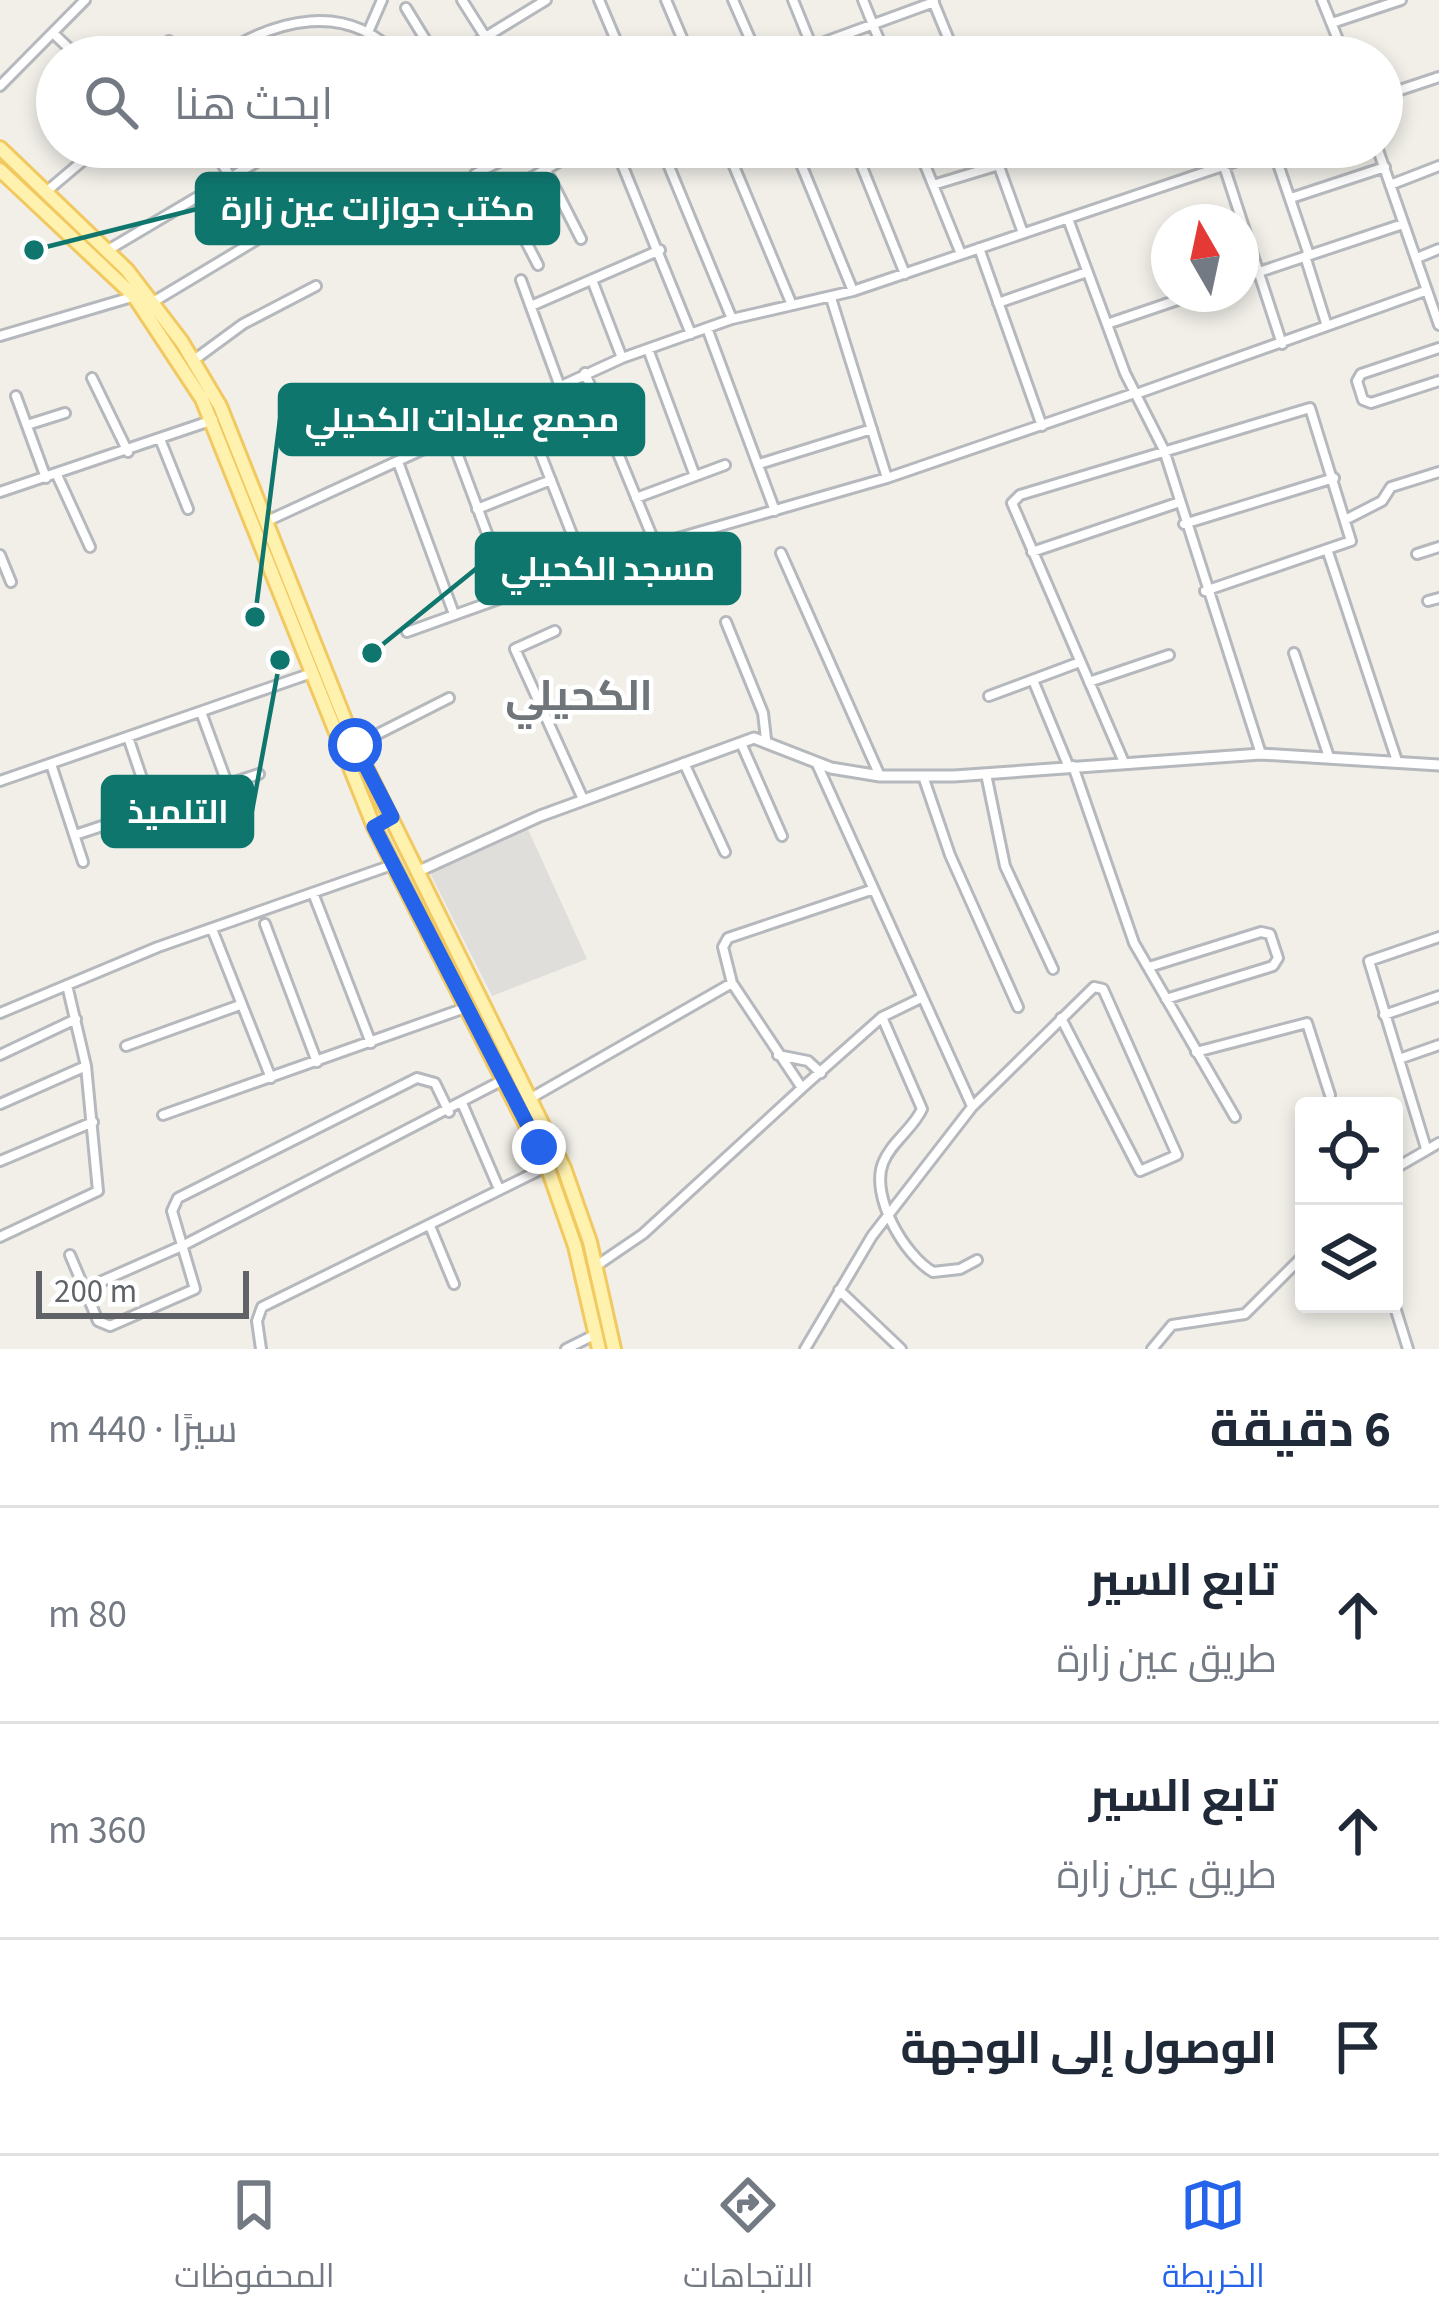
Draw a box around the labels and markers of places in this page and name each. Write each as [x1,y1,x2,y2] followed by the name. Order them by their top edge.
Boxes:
[197,174,558,243] callout: مكتب جوازات عين زارة
[280,385,643,454] callout: مجمع عيادات الكحيلي
[477,534,739,603] callout: مسجد الكحيلي
[103,777,252,846] callout: التلميذ

